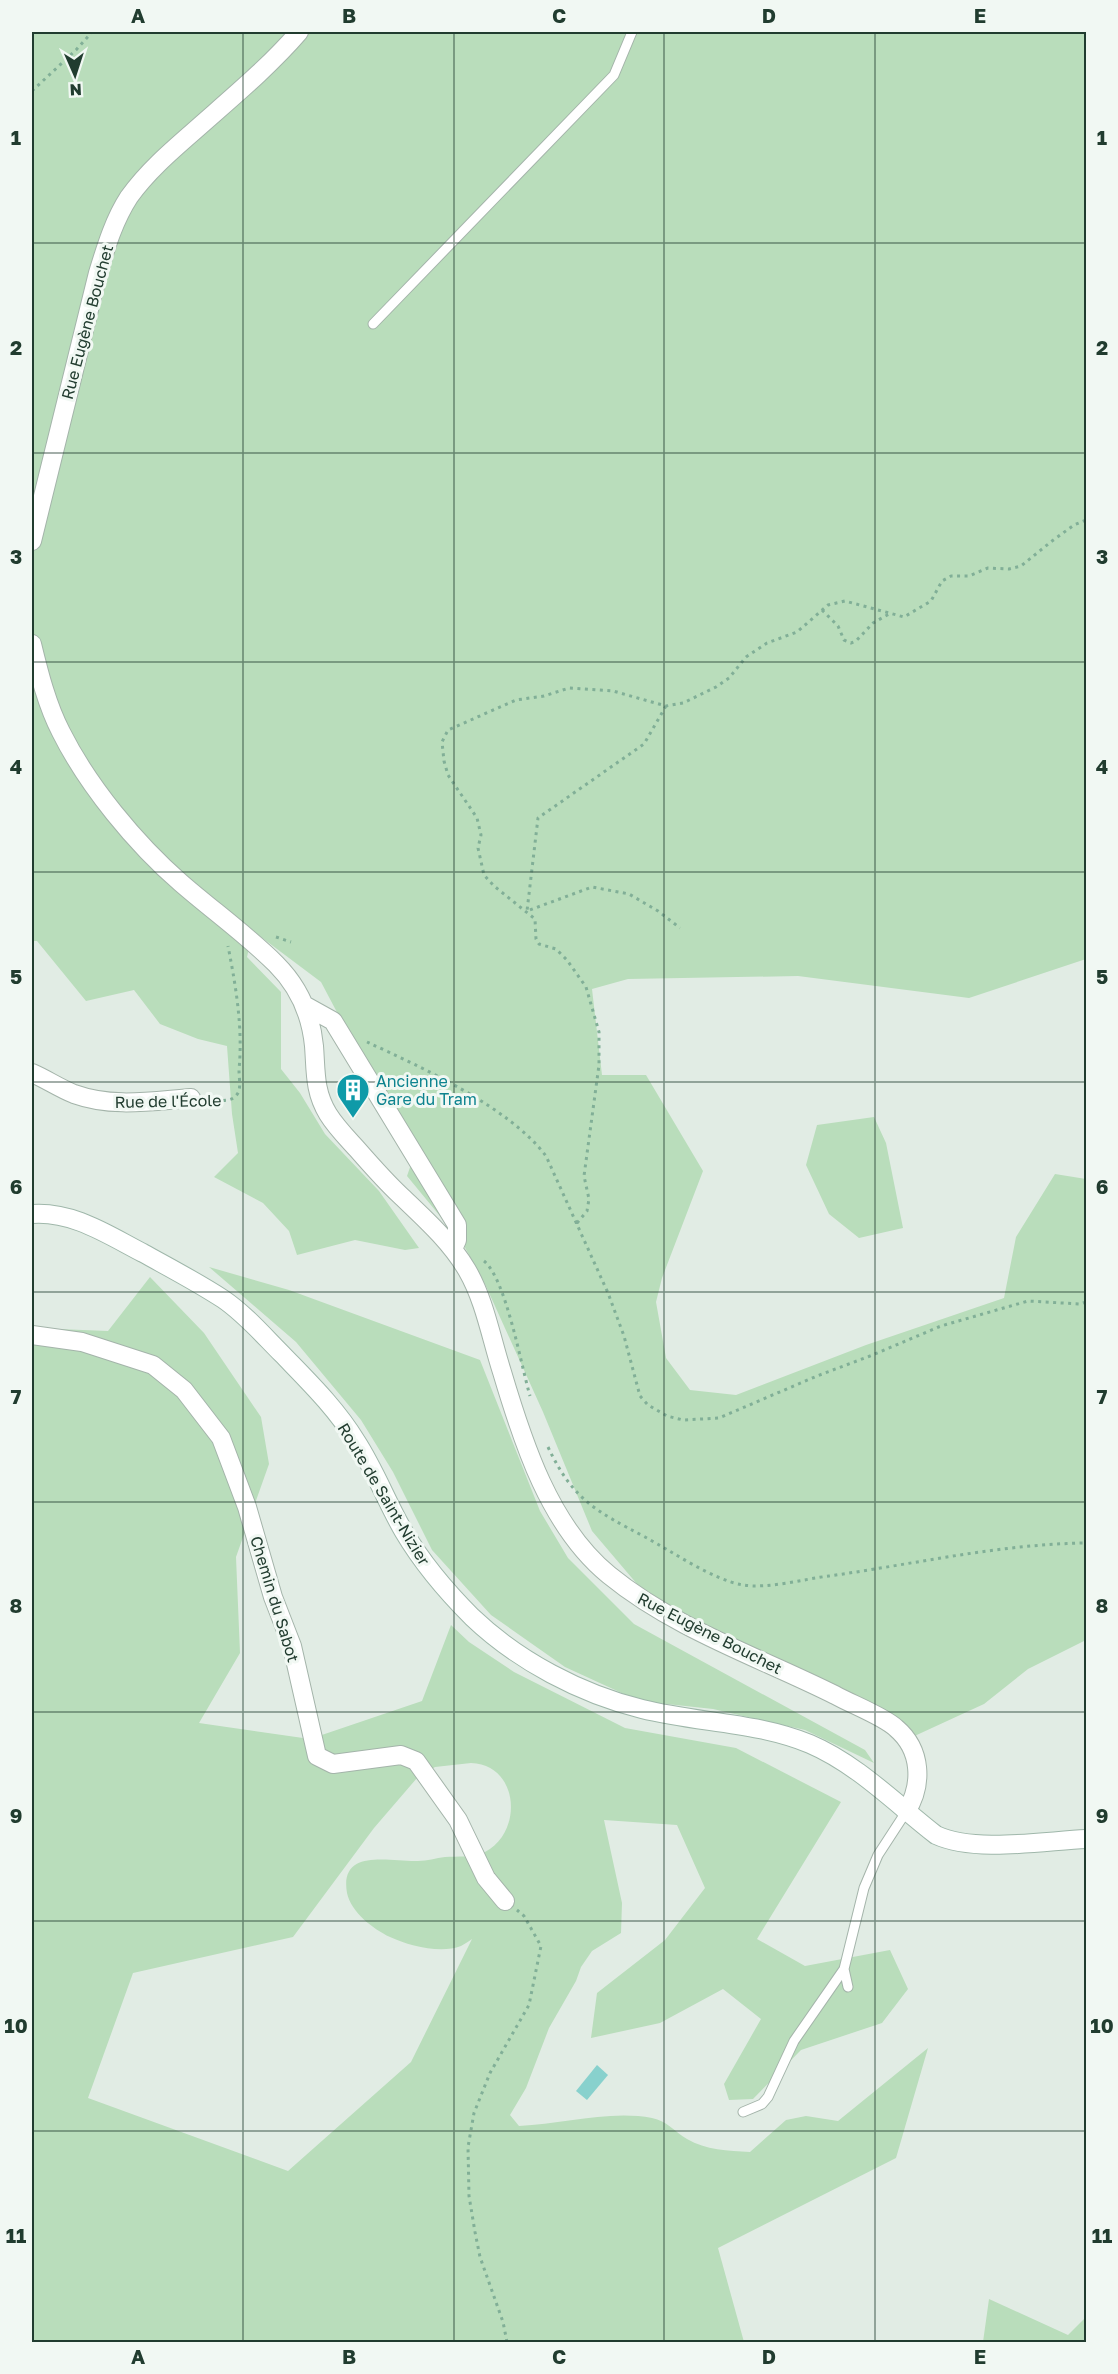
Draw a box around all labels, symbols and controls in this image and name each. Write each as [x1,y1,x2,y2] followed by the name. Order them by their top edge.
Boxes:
[131,3,145,27] text: A
[342,3,356,27] text: B
[552,3,566,27] text: C
[762,3,776,27] text: D
[974,3,986,27] text: E
[45,45,105,105] north arrow
[69,80,82,100] text: N
[11,125,21,149] text: 1
[1097,125,1107,149] text: 1
[57,242,117,402] street label: Rue Eugène Bouchet
[10,335,22,359] text: 2
[1096,335,1108,359] text: 2
[10,544,22,568] text: 3
[1096,544,1108,568] text: 3
[10,754,22,778] text: 4
[1096,754,1108,778] text: 4
[10,964,22,988] text: 5
[1096,964,1108,988] text: 5
[376,1071,477,1109] place label: Ancienne Gare du Tram
[335,1072,371,1119] building icon: Ancienne Gare du Tram
[114,1090,222,1112] street label: Rue de l'École
[10,1174,22,1198] text: 6
[1096,1174,1108,1198] text: 6
[11,1384,22,1408] text: 7
[1097,1384,1108,1408] text: 7
[334,1419,434,1569] street label: Route de Saint-Nizier
[246,1533,304,1665] street label: Chemin du Sabot
[634,1588,786,1678] street label: Rue Eugène Bouchet
[10,1593,22,1617] text: 8
[1096,1593,1108,1617] text: 8
[10,1803,22,1827] text: 9
[1096,1803,1108,1827] text: 9
[4,2013,28,2037] text: 10
[1090,2013,1114,2037] text: 10
[6,2223,26,2247] text: 11
[1092,2223,1112,2247] text: 11
[131,2344,145,2368] text: A
[342,2344,356,2368] text: B
[552,2344,566,2368] text: C
[762,2344,776,2368] text: D
[974,2344,986,2368] text: E

